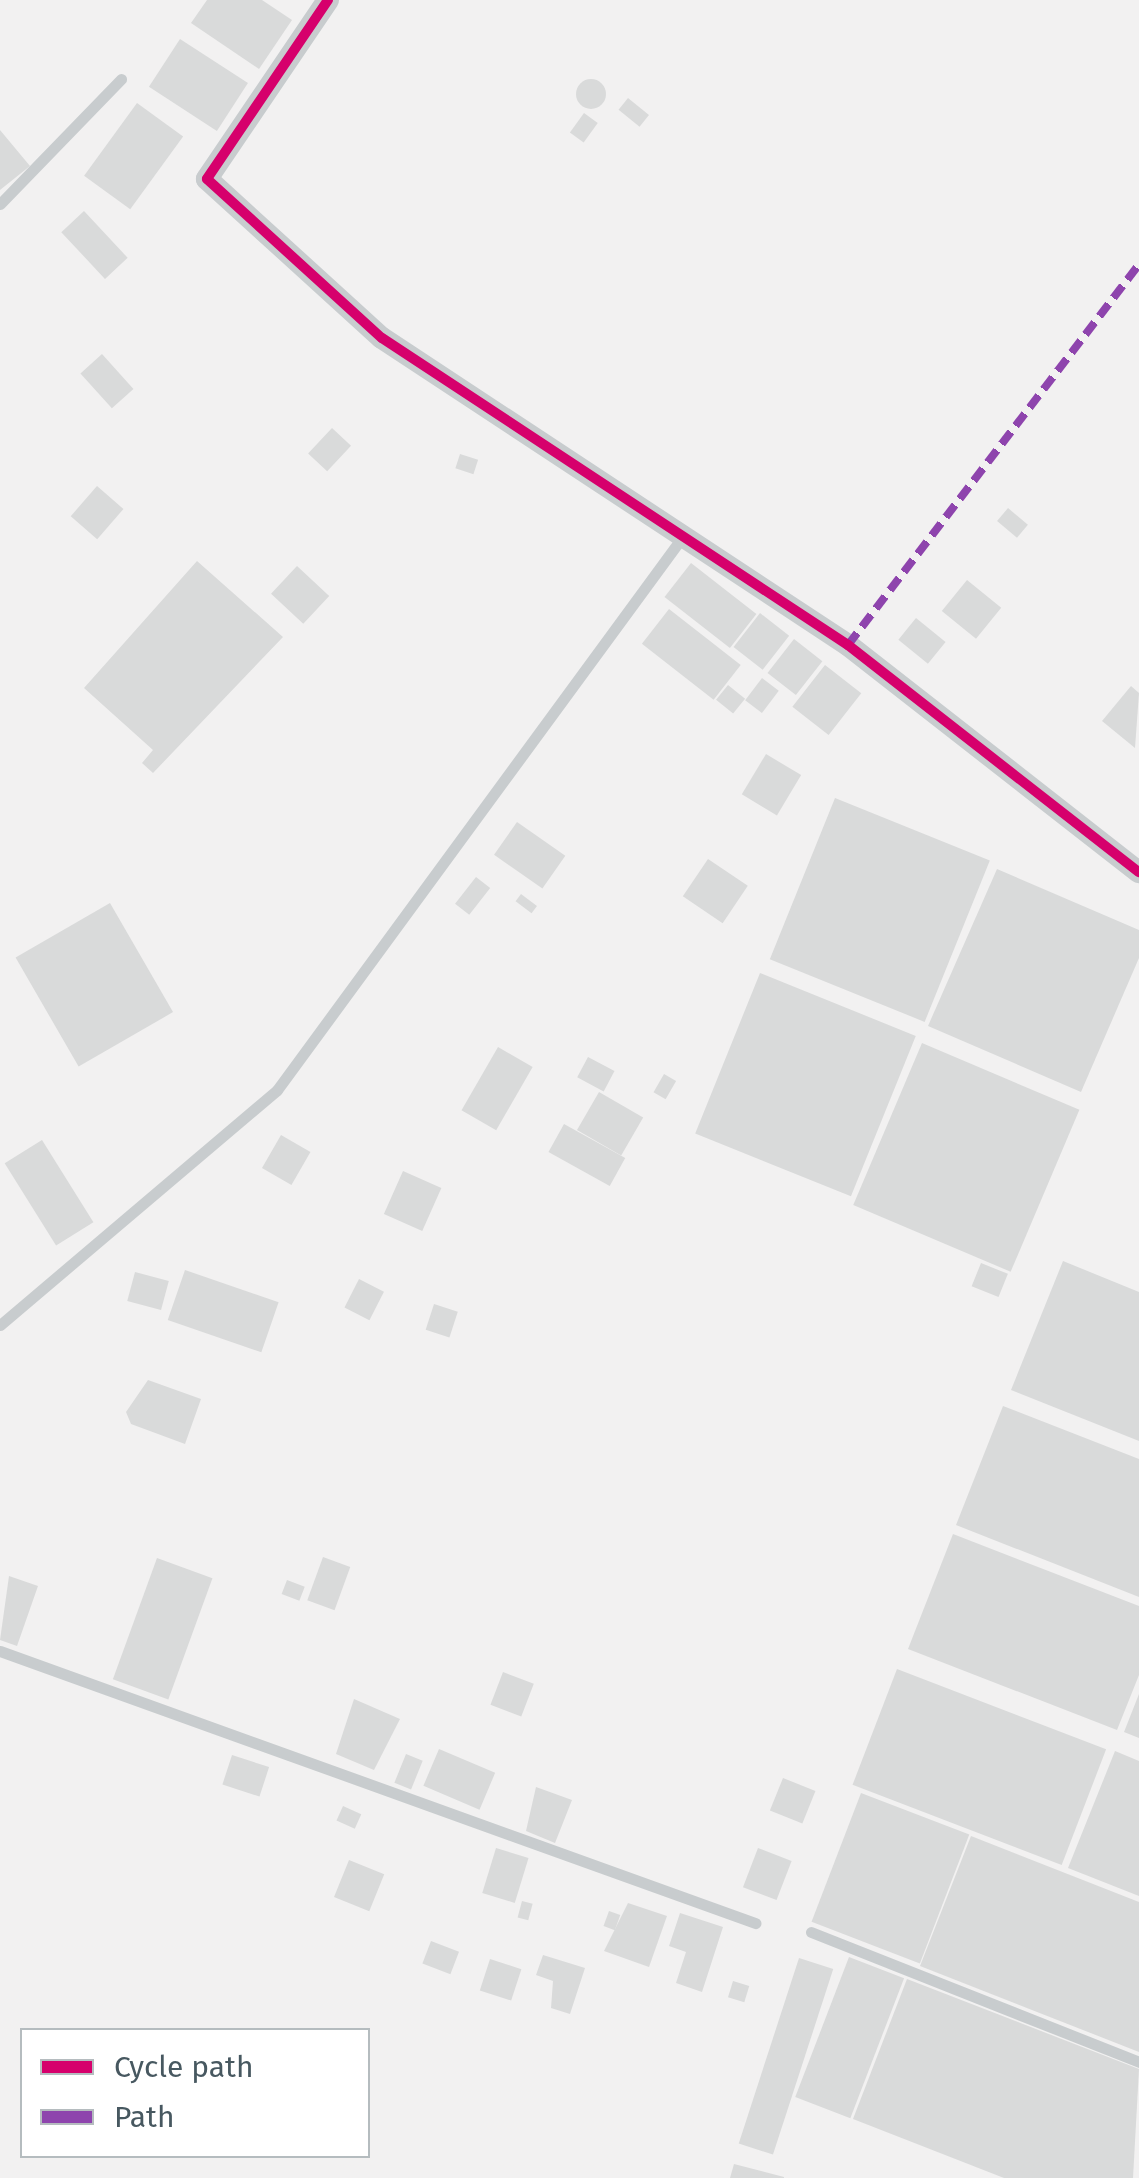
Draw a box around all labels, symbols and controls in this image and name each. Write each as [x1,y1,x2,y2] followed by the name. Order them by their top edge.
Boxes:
[20,2028,370,2158] legend
[114,2049,253,2085] text: Cycle path
[114,2099,175,2135] text: Path

